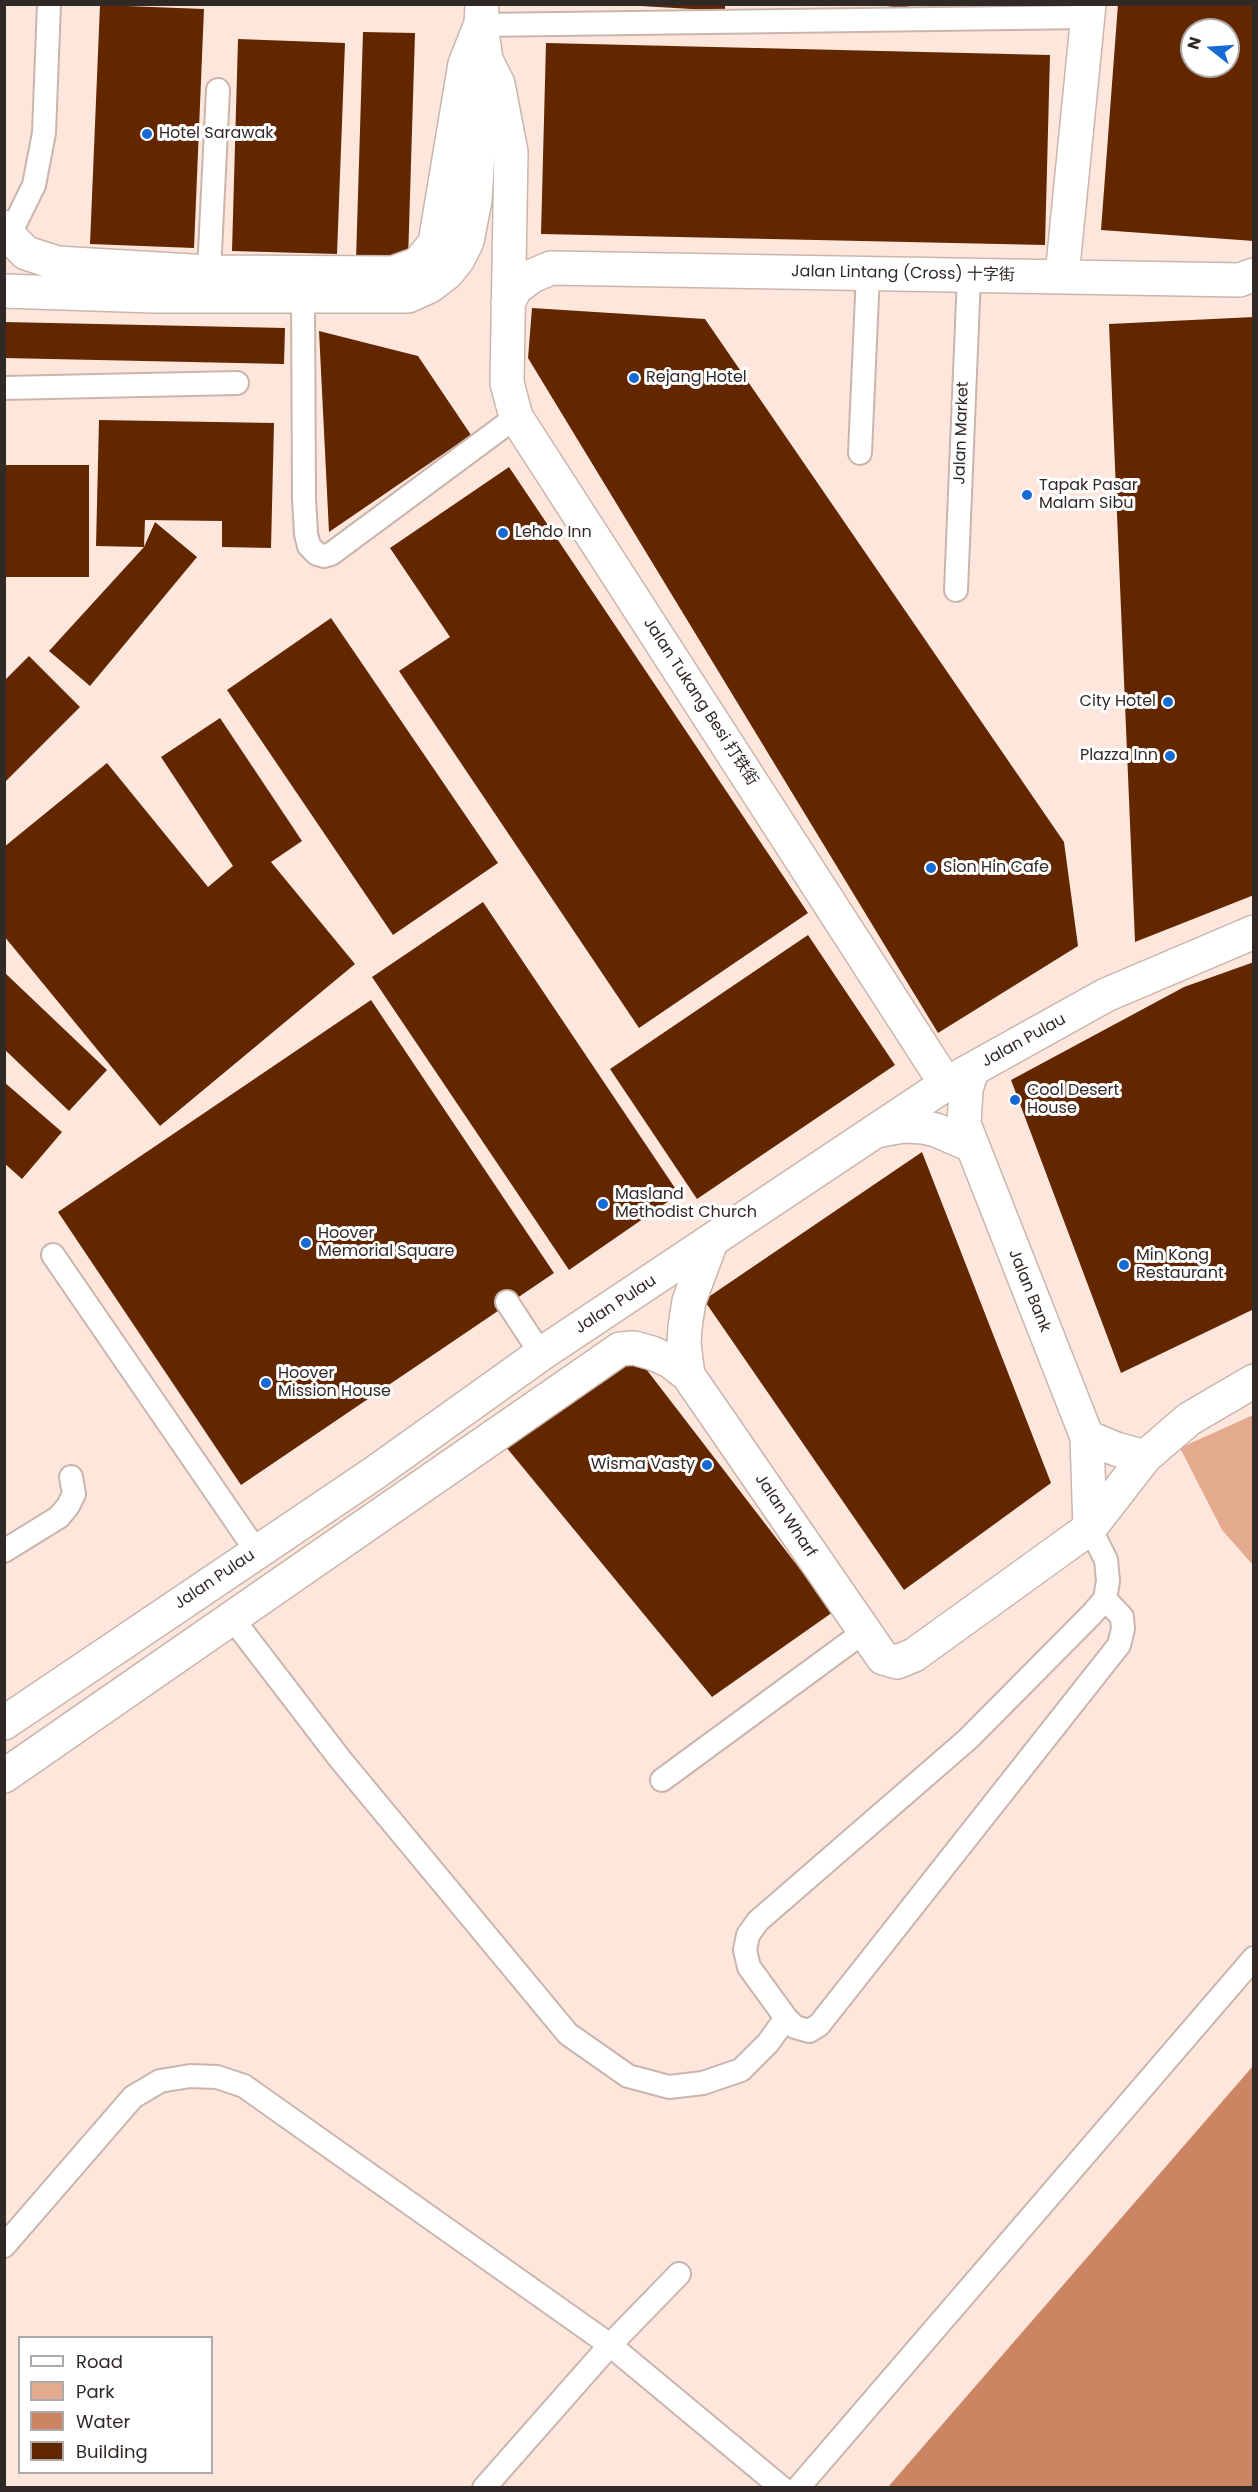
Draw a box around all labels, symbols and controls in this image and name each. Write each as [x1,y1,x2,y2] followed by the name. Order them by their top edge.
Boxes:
[1180,18,1240,78] north arrow
[1181,34,1207,52] text: N
[159,124,273,144] place label: Hotel Sarawak
[140,127,154,141] marker: Hotel Sarawak
[791,262,1015,286] street label: Jalan Lintang (Cross) 十字街
[646,368,747,388] place label: Rejang Hotel
[627,371,641,385] marker: Rejang Hotel
[951,381,973,485] street label: Jalan Market
[1039,476,1138,514] place label: Tapak Pasar Malam Sibu
[1020,488,1034,502] marker: Tapak Pasar Malam Sibu
[515,523,592,543] place label: Lehdo Inn
[496,526,510,540] marker: Lehdo Inn
[639,615,761,789] street label: Jalan Tukang Besi 打铁街
[1080,692,1156,712] place label: City Hotel
[1161,695,1175,709] marker: City Hotel
[1080,746,1158,766] place label: Plazza Inn
[1163,749,1177,763] marker: Plazza Inn
[943,858,1049,878] place label: Sion Hin Cafe
[924,861,938,875] marker: Sion Hin Cafe
[979,1010,1069,1072] street label: Jalan Pulau
[1027,1081,1119,1119] place label: Cool Desert House
[1008,1093,1022,1107] marker: Cool Desert House
[615,1185,757,1223] place label: Masland Methodist Church
[596,1197,610,1211] marker: Masland Methodist Church
[318,1224,454,1262] place label: Hoover Memorial Square
[299,1236,313,1250] marker: Hoover Memorial Square
[1136,1246,1224,1284] place label: Min Kong Restaurant
[1004,1247,1054,1335] street label: Jalan Bank
[1117,1258,1131,1272] marker: Min Kong Restaurant
[572,1272,660,1338] street label: Jalan Pulau
[278,1364,391,1402] place label: Hoover Mission House
[259,1376,273,1390] marker: Hoover Mission House
[591,1455,695,1475] place label: Wisma Vasty
[700,1458,714,1472] marker: Wisma Vasty
[750,1471,820,1561] street label: Jalan Wharf
[171,1546,259,1614] street label: Jalan Pulau
[18,2336,213,2474] legend
[76,2349,123,2374] text: Road
[76,2379,115,2404] text: Park
[76,2409,130,2434] text: Water
[76,2439,148,2464] text: Building

